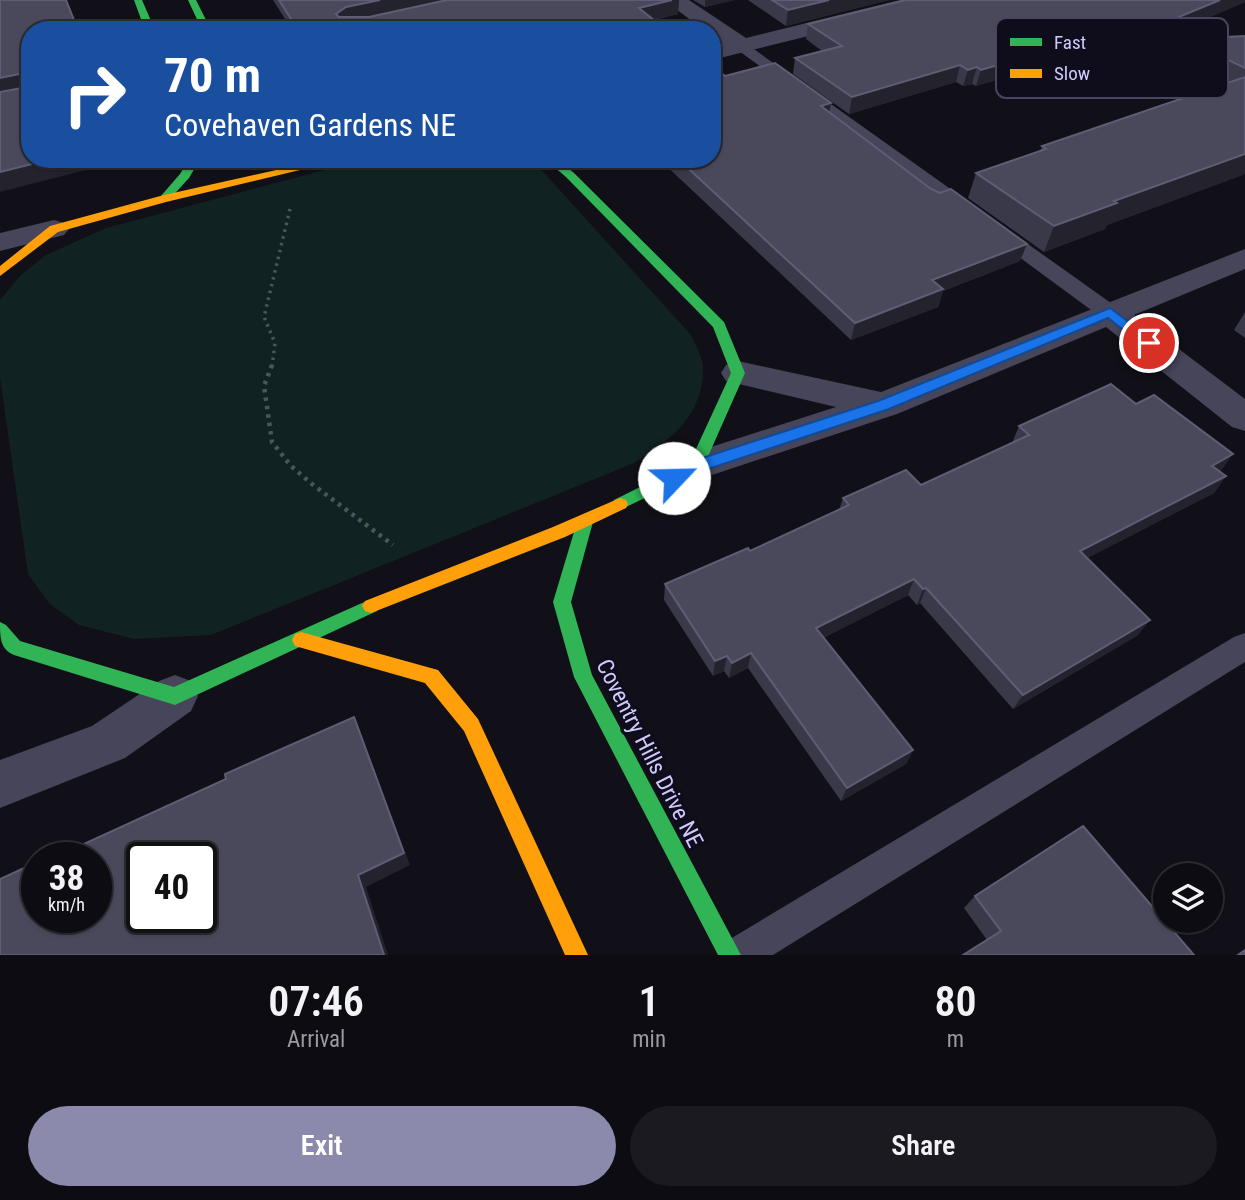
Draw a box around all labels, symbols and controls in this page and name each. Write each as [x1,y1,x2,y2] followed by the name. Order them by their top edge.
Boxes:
[996,18,1228,98] legend
[1054,31,1086,54] text: Fast
[164,47,261,104] text: 70 m
[49,49,140,140] icon: right
[1054,62,1090,85] text: Slow
[164,106,456,144] text: Covehaven Gardens NE
[1119,313,1179,373] pin
[1130,324,1168,362] icon: arrive
[637,441,711,515] position arrow
[590,655,709,852] street label: Coventry Hills Drive NE
[126,842,217,933] speed limit sign: 40
[49,858,84,899] text: 38
[1153,863,1223,933] map controls
[1153,863,1223,933] button: layers
[48,894,85,915] text: km/h
[268,977,364,1026] text: 07:46
[639,977,660,1026] text: 1
[934,977,977,1026] text: 80
[287,1026,345,1053] text: Arrival
[632,1026,666,1053] text: min
[947,1026,964,1053] text: m
[28,1106,616,1186] button: Exit
[630,1106,1217,1186] button: Share

